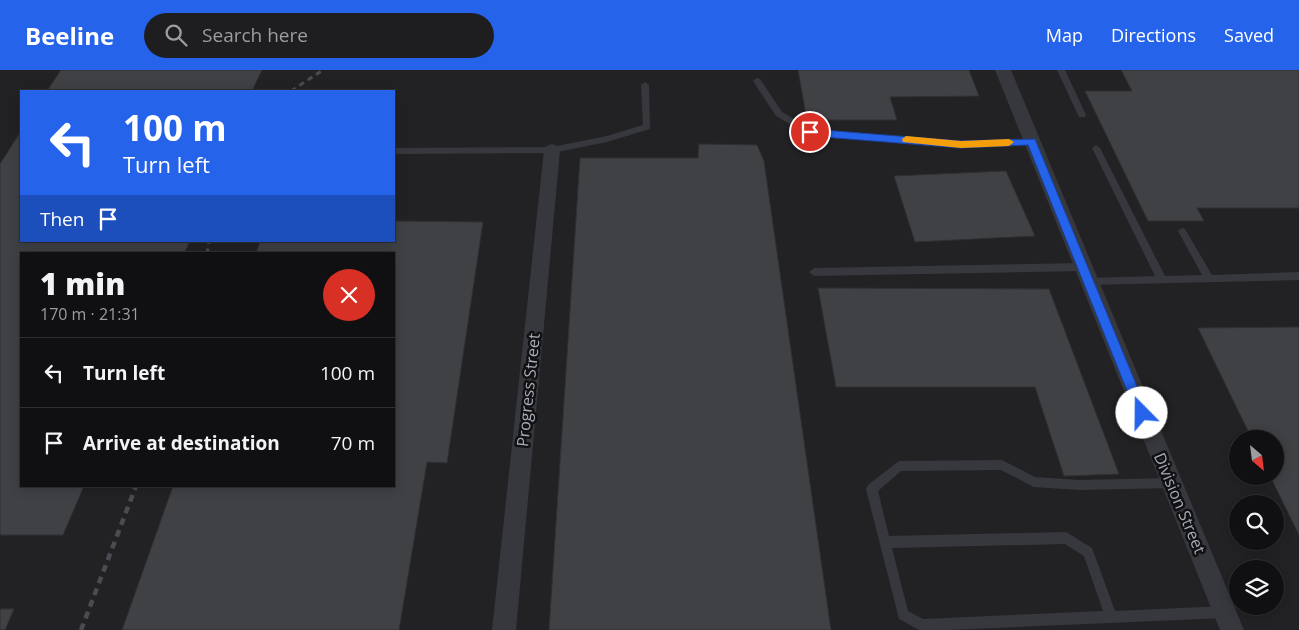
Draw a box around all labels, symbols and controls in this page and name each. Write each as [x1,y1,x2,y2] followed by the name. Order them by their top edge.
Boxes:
[144,13,494,58] search box
[25,19,114,52] text: Beeline
[162,21,190,49] icon: search
[202,22,308,48] text: Search here
[1046,23,1083,47] text: Map
[1111,23,1196,47] text: Directions
[1224,23,1274,47] text: Saved
[123,104,227,151] text: 100 m
[40,110,105,175] icon: left
[789,111,831,153] pin
[796,118,824,146] icon: arrive
[123,149,210,179] text: Turn left
[94,205,122,233] icon: arrive
[40,206,84,232] text: Then
[40,263,125,304] text: 1 min
[323,269,375,321] button: close
[40,303,140,325] text: 170 m · 21:31
[511,332,545,448] street label: Progress Street
[40,359,68,387] icon: left
[83,360,165,386] text: Turn left
[320,360,375,386] text: 100 m
[1115,386,1167,438] position arrow
[40,429,68,457] icon: arrive
[83,430,280,456] text: Arrive at destination
[331,430,375,456] text: 70 m
[1229,430,1284,485] north arrow
[1229,430,1284,615] map controls
[1149,449,1211,557] street label: Division Street
[1229,495,1284,550] button: search
[1229,560,1284,615] button: layers

